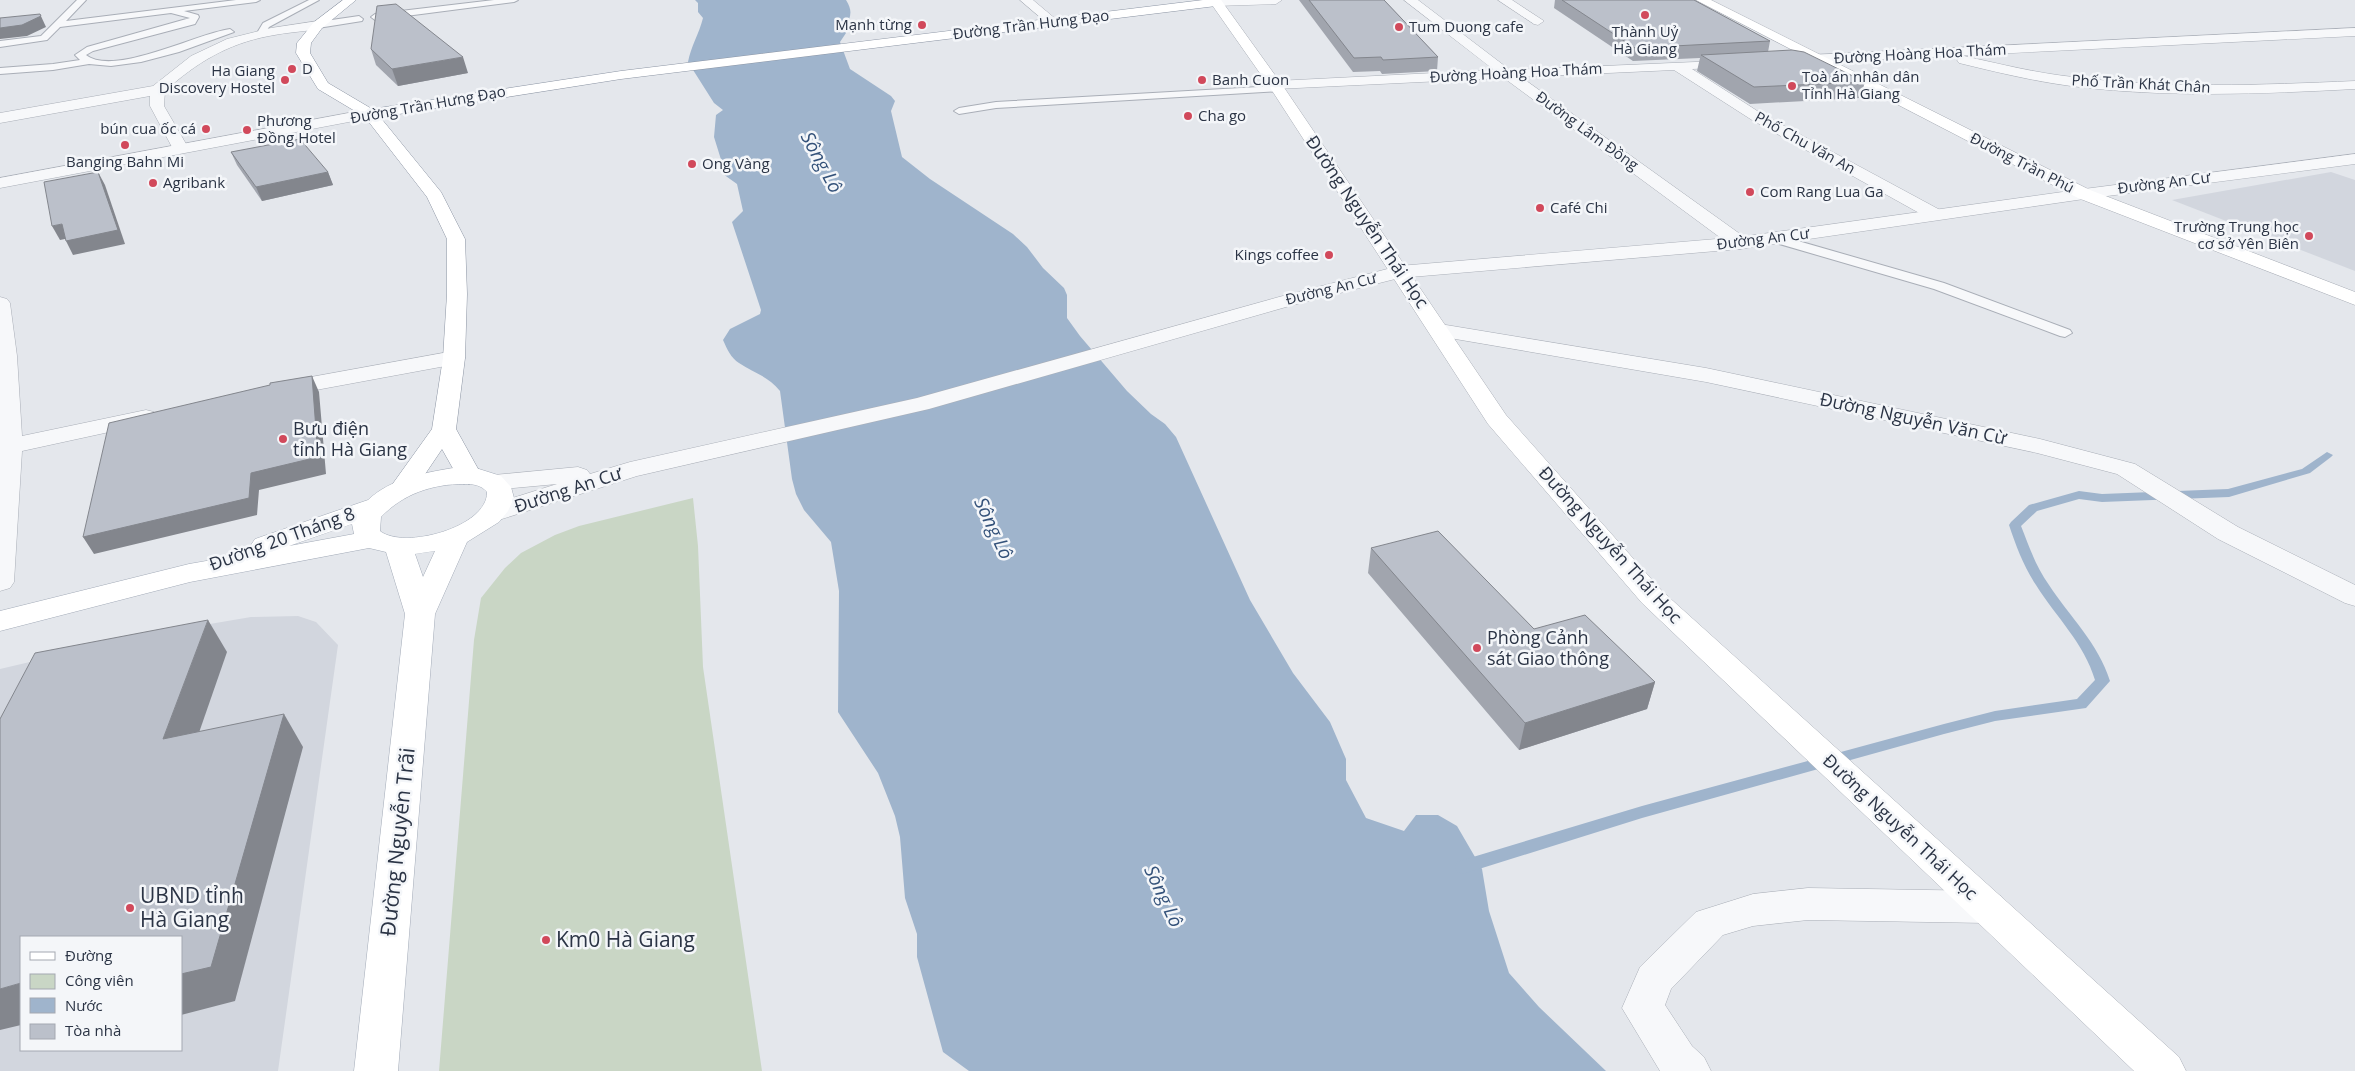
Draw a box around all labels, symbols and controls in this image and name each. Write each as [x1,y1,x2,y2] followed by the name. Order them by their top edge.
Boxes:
[951,4,1110,44] street label: Đường Trần Hưng Đạo
[1639,9,1651,21] marker: Thành Uỷ Hà Giang
[835,14,912,34] place label: Mạnh từng
[1409,16,1524,36] place label: Tum Duong cafe
[916,19,928,31] marker: Mạnh từng
[1393,21,1405,33] marker: Tum Duong cafe
[1612,21,1679,58] place label: Thành Uỷ Hà Giang
[1833,38,2007,68] street label: Đường Hoàng Hoa Thám
[1429,57,1603,87] street label: Đường Hoàng Hoa Thám
[302,58,313,78] place label: D
[159,60,275,97] place label: Ha Giang Discovery Hostel
[286,63,298,75] marker: D
[1802,66,1920,103] place label: Toà án nhân dân Tỉnh Hà Giang
[1212,69,1289,89] place label: Banh Cuon
[2071,69,2211,97] street label: Phố Trần Khát Chân
[279,74,291,86] marker: Ha Giang Discovery Hostel
[1196,74,1208,86] marker: Banh Cuon
[349,80,507,128] street label: Đường Trần Hưng Đạo
[1786,80,1798,92] marker: Toà án nhân dân Tỉnh Hà Giang
[1532,86,1643,174] street label: Đường Lâm Đồng
[1198,105,1246,125] place label: Cha go
[1752,106,1859,178] street label: Phố Chu Văn An
[257,110,336,147] place label: Phương Đồng Hotel
[1182,110,1194,122] marker: Cha go
[100,118,196,138] place label: bún cua ốc cá
[200,123,212,135] marker: bún cua ốc cá
[241,124,253,136] marker: Phương Đồng Hotel
[795,127,849,197] water label: Sông Lô
[1967,127,2078,197] street label: Đường Trần Phú
[1301,130,1435,313] street label: Đường Nguyễn Thái Học
[119,139,131,151] marker: Banging Bahn Mi
[66,151,184,171] place label: Banging Bahn Mi
[702,153,770,173] place label: Ong Vàng
[686,158,698,170] marker: Ong Vàng
[2116,166,2212,198] street label: Đường An Cư
[163,172,225,192] place label: Agribank
[147,177,159,189] marker: Agribank
[1760,181,1884,201] place label: Com Rang Lua Ga
[1744,186,1756,198] marker: Com Rang Lua Ga
[1550,197,1608,217] place label: Café Chi
[1534,202,1546,214] marker: Café Chi
[2174,216,2299,253] place label: Trường Trung học cơ sở Yên Biên
[1715,222,1811,254] street label: Đường An Cư
[2303,230,2315,242] marker: Trường Trung học cơ sở Yên Biên
[1234,244,1319,264] place label: Kings coffee
[1323,249,1335,261] marker: Kings coffee
[1283,267,1379,309] street label: Đường An Cư
[1818,386,2010,450] street label: Đường Nguyễn Văn Cừ
[293,416,407,461] place label: Bưu điện tỉnh Hà Giang
[277,433,289,445] marker: Bưu điện tỉnh Hà Giang
[511,460,626,518] street label: Đường An Cư
[1534,461,1688,628] street label: Đường Nguyễn Thái Học
[968,493,1020,563] water label: Sông Lô
[205,501,358,576] street label: Đường 20 Tháng 8
[1487,625,1609,670] place label: Phòng Cảnh sát Giao thông
[1471,642,1483,654] marker: Phòng Cảnh sát Giao thông
[373,746,421,938] street label: Đường Nguyễn Trãi
[1818,748,1984,905] street label: Đường Nguyễn Thái Học
[1138,861,1190,931] water label: Sông Lô
[140,881,244,933] place label: UBND tỉnh Hà Giang
[124,902,136,914] marker: UBND tỉnh Hà Giang
[556,925,695,953] place label: Km0 Hà Giang
[540,934,552,946] marker: Km0 Hà Giang
[20,936,182,1051] legend
[65,945,112,965] text: Đường
[65,970,134,990] text: Công viên
[65,995,103,1015] text: Nước
[65,1020,121,1040] text: Tòa nhà

